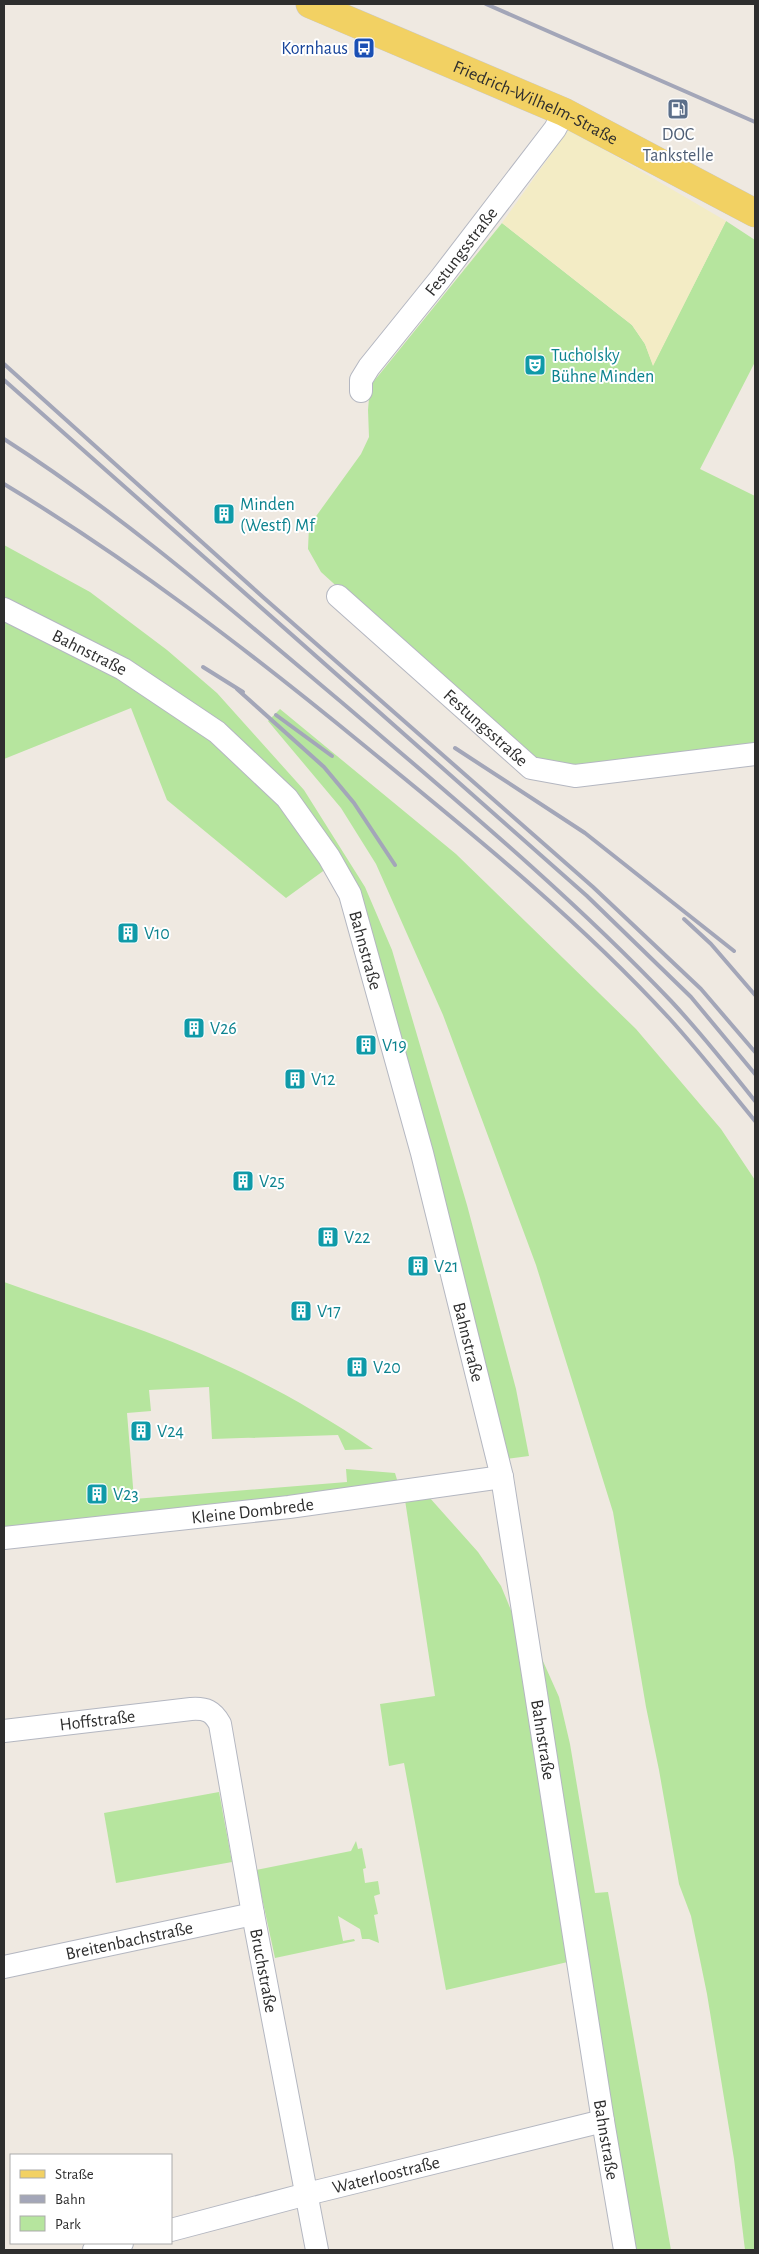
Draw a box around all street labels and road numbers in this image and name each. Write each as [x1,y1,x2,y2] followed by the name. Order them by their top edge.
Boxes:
[450,58,620,149] street label: Friedrich-Wilhelm-Straße
[422,204,501,300] street label: Festungsstraße
[49,627,130,679] street label: Bahnstraße
[439,686,531,771] street label: Festungsstraße
[345,909,384,992] street label: Bahnstraße
[449,1301,486,1384] street label: Bahnstraße
[190,1496,315,1528] street label: Kleine Dombrede
[527,1698,557,1781] street label: Bahnstraße
[59,1708,136,1734] street label: Hoffstraße
[64,1919,195,1964] street label: Breitenbachstraße
[246,1927,280,2015] street label: Bruchstraße
[590,2098,621,2181] street label: Bahnstraße
[331,2154,442,2197] street label: Waterloostraße

